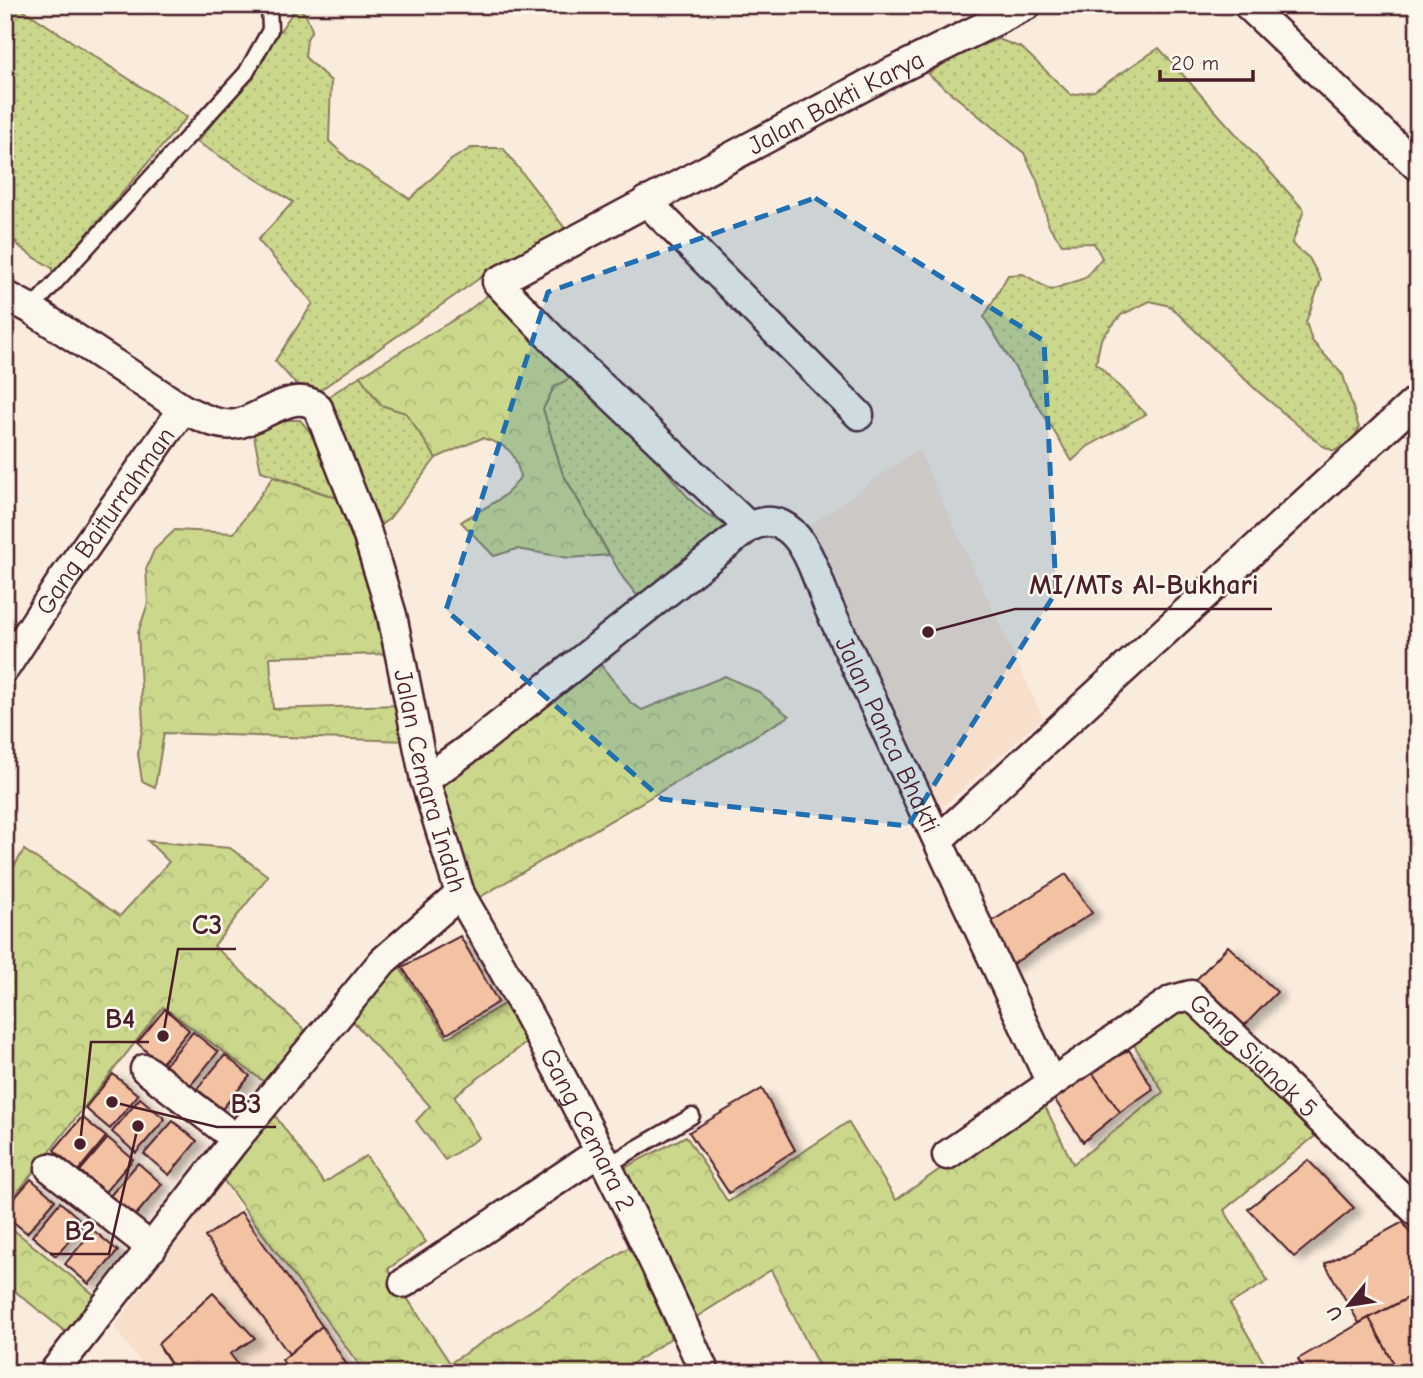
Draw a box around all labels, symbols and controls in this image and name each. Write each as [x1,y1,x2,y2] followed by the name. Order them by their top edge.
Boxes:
[1160,38,1253,82] scale bar
[743,45,929,161] street label: Jalan Bakti Karya
[1171,51,1219,75] text: 20 m
[30,422,181,621] street label: Gang Baiturrahman
[1015,560,1272,609] callout: MI/MTs Al-Bukhari
[1029,569,1259,601] text: MI/MTs Al-Bukhari
[828,632,946,837] street label: Jalan Panca Bhakti
[387,667,473,896] street label: Jalan Cemara Indah
[178,900,236,949] callout: C3
[192,909,222,941] text: C3
[1183,988,1323,1124] street label: Gang Sianok 5
[91,993,149,1042] callout: B4
[105,1003,135,1035] text: B4
[533,1043,641,1216] street label: Gang Cemara 2
[217,1078,276,1127] callout: B3
[231,1088,261,1120] text: B3
[50,1205,109,1254] callout: B2
[64,1215,96,1247] text: B2
[1314,1270,1384,1340] north arrow
[1322,1302,1348,1324] text: U

